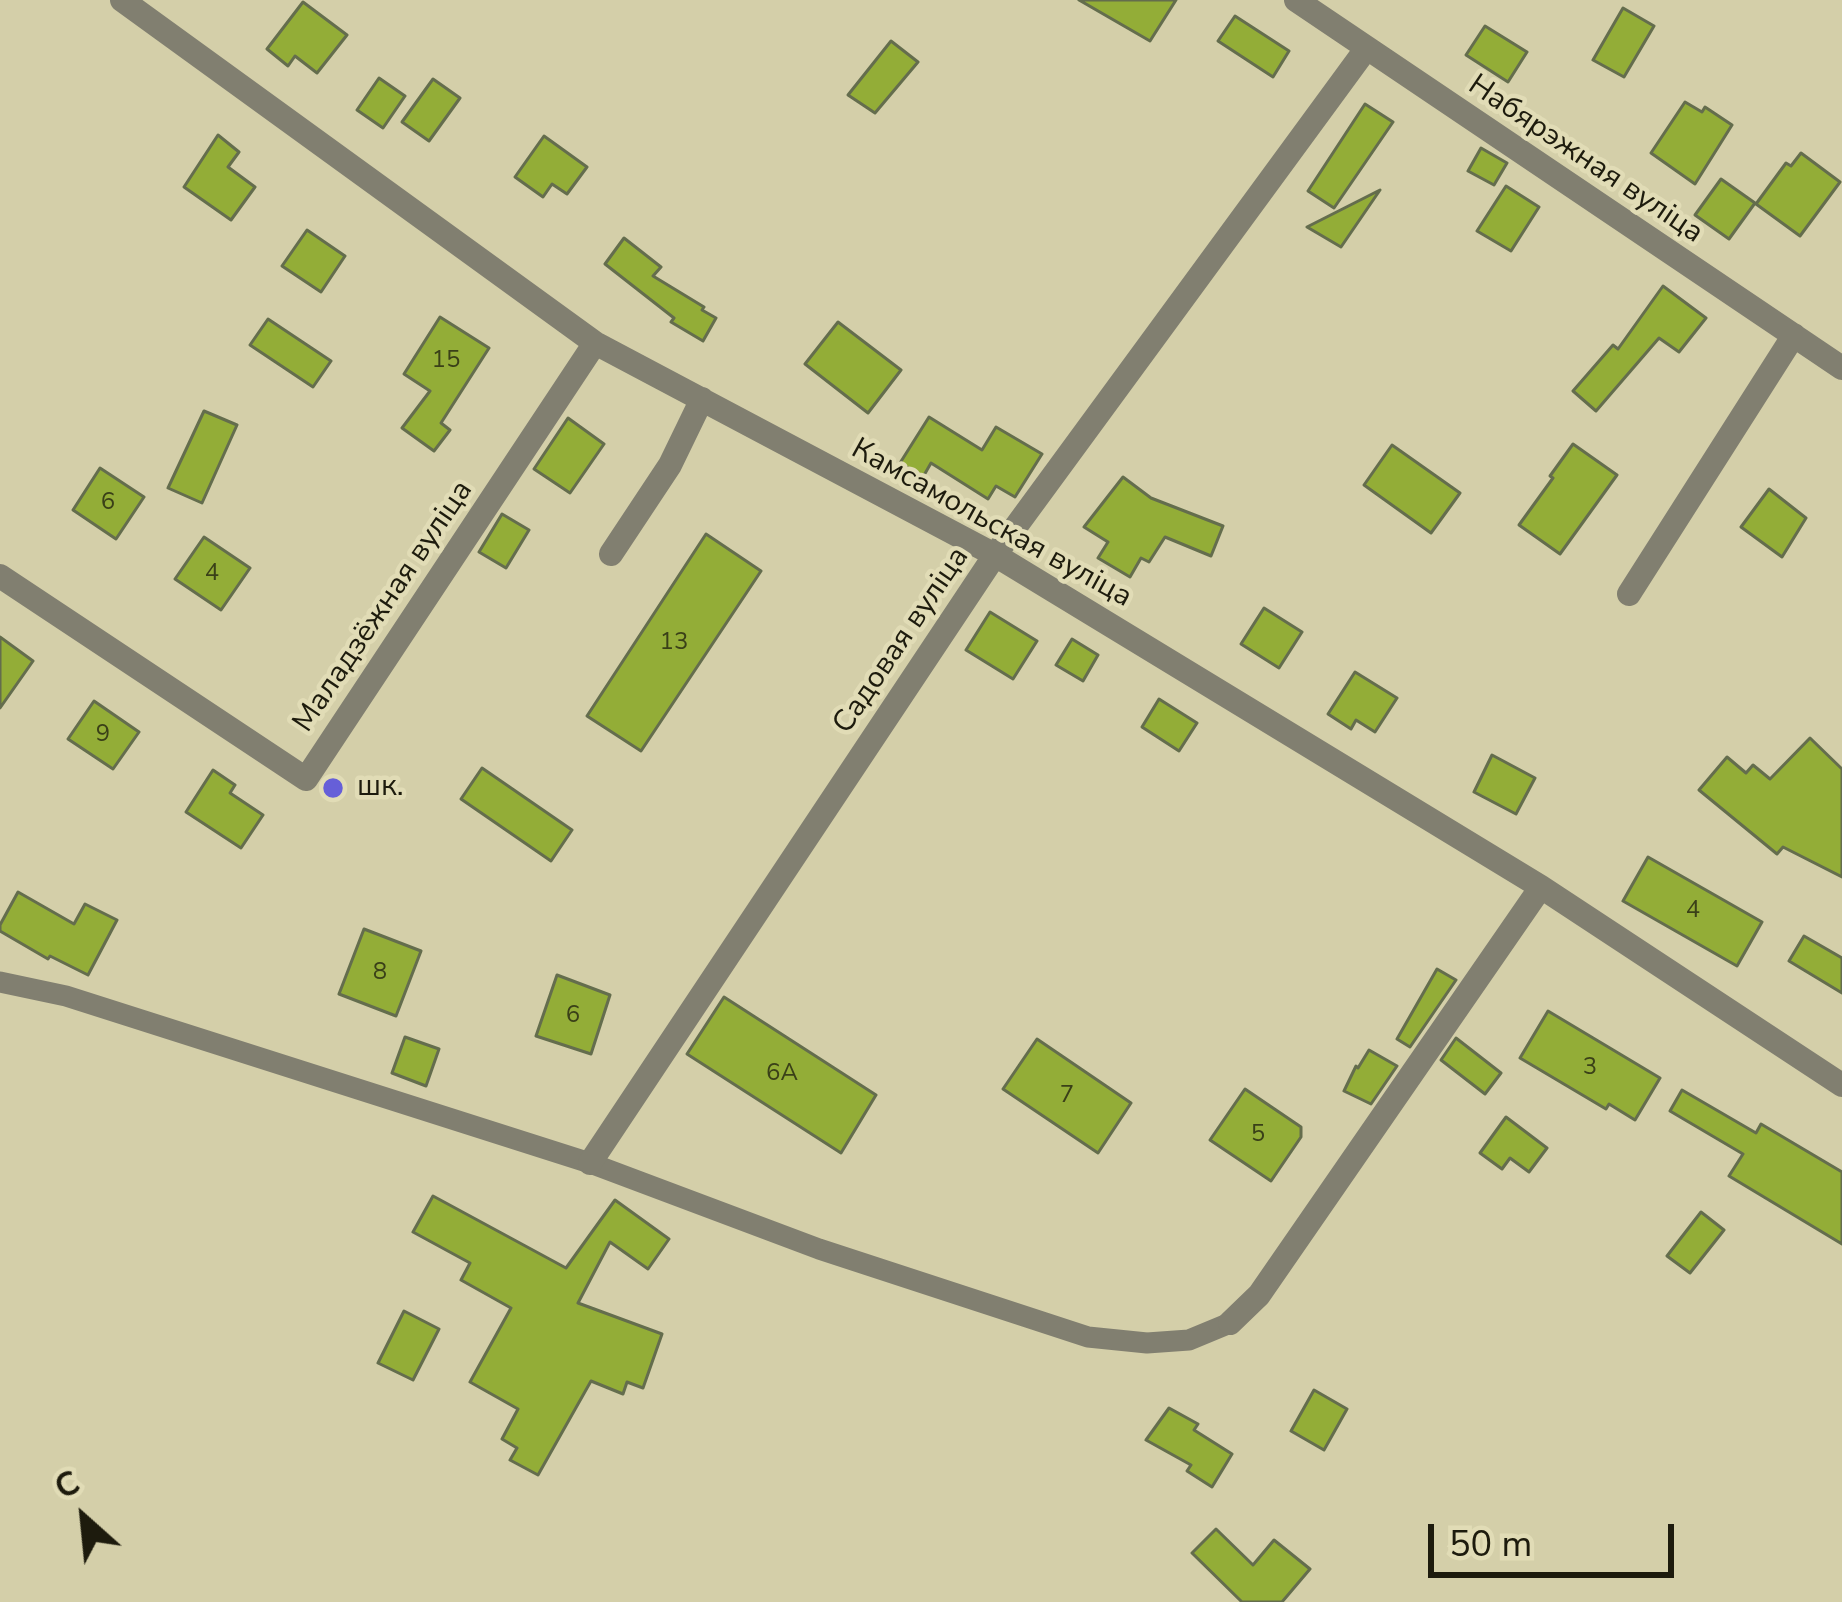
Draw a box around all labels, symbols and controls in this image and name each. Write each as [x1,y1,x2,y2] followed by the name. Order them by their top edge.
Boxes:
[1461,68,1709,252] street label: Набярэжная вуліца
[432,347,460,375] house number: 15
[844,432,1138,616] street label: Камсамольская вуліца
[287,475,481,739] street label: Маладзёжная вуліца
[101,489,115,517] house number: 6
[826,541,978,741] street label: Садовая вуліца
[205,560,219,588] house number: 4
[660,629,688,657] house number: 13
[96,721,110,749] house number: 9
[357,770,404,806] place label: шк.
[320,775,346,801] marker: шк.
[1686,897,1700,925] house number: 4
[373,959,387,987] house number: 8
[566,1002,580,1030] house number: 6
[1583,1054,1597,1082] house number: 3
[766,1060,798,1088] house number: 6А
[1060,1082,1074,1110] house number: 7
[1251,1121,1265,1149] house number: 5
[24,1458,144,1578] north arrow
[47,1460,88,1511] text: С
[1434,1500,1680,1574] scale bar
[1449,1520,1532,1569] text: 50 m

